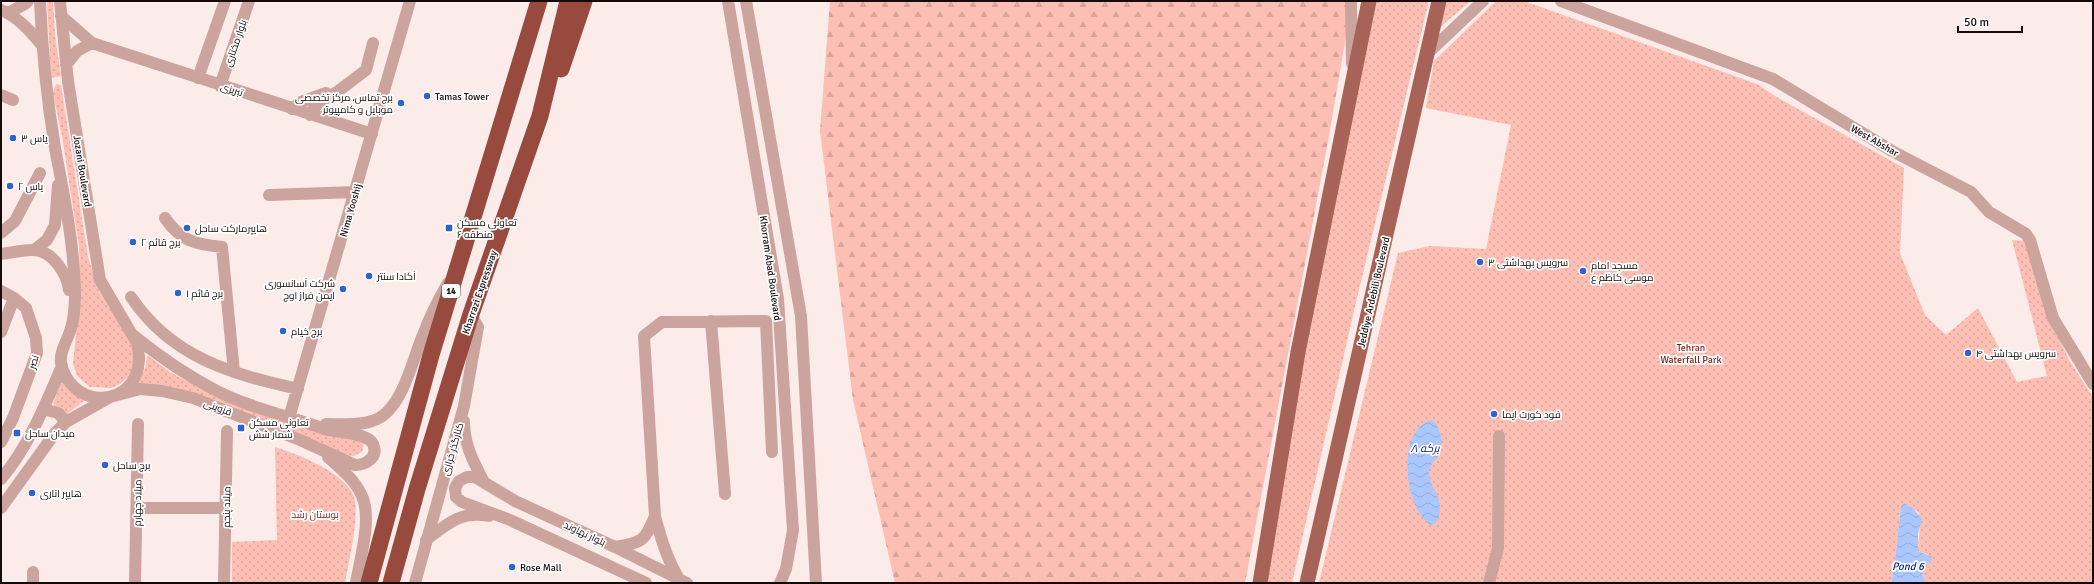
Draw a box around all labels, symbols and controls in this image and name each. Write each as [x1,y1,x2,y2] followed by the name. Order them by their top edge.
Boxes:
[1958,8,2022,34] scale bar
[1964,15,1989,30] text: 50 m
[222,18,250,68] street label: بلوار مختاری
[219,81,245,99] street label: تبریزی
[422,91,432,101] marker: Tamas Tower
[435,91,489,103] place label: Tamas Tower
[295,92,393,116] place label: برج تماس، مرکز تخصصی موبایل و کامپیوتر
[396,98,406,108] marker: برج تماس، مرکز تخصصی موبایل و کامپیوتر
[1848,122,1901,160] street label: West Abshar
[8,133,18,143] marker: یاس ۳
[21,133,48,145] place label: یاس ۳
[70,134,94,208] street label: Jozani Boulevard
[5,181,15,191] marker: یاس ۲
[18,181,44,193] place label: یاس ۲
[338,182,364,238] street label: Nima Yooshij
[757,215,783,321] street label: Khorram Abad Boulevard
[457,217,517,241] place label: تعاونی مسکن منطقه ۶
[182,223,192,233] marker: هایپرمارکت ساحل
[195,223,267,235] place label: هایپرمارکت ساحل
[444,223,454,233] marker: تعاونی مسکن منطقه ۶
[1355,236,1393,349] street label: Jeddiye Ardebili Boulevard
[128,237,138,247] marker: برج قائم ۲
[141,237,180,250] place label: برج قائم ۲
[460,249,500,336] street label: Kharrazi Expressway
[1475,257,1485,267] marker: سرویس بهداشتی ۳
[1488,257,1568,269] place label: سرویس بهداشتی ۳
[1591,260,1653,285] place label: مسجد امام موسی کاظم ع
[1578,266,1588,276] marker: مسجد امام موسی کاظم ع
[364,271,374,281] marker: آکادا سنتر
[376,271,416,283] place label: آکادا سنتر
[265,278,335,302] place label: شرکت آسانسوری ایمن فراز اوج
[338,284,348,294] marker: شرکت آسانسوری ایمن فراز اوج
[442,284,460,298] road number: 14
[173,288,183,298] marker: برج قائم ۱
[186,288,223,301] place label: برج قائم ۱
[278,326,288,336] marker: برج خیام
[291,326,322,339] place label: برج خیام
[1660,342,1722,366] park label: Tehran Waterfall Park
[1963,348,1973,358] marker: سرویس بهداشتی ۴
[1976,348,2056,360] place label: سرویس بهداشتی ۴
[26,354,42,372] street label: نصر
[202,397,233,419] street label: قزوینی
[1489,409,1499,419] marker: فود کورت ایما
[1502,409,1561,421] place label: فود کورت ایما
[249,417,309,441] place label: تعاونی مسکن شمار شش
[440,421,466,477] street label: کنارگذر خرازی
[236,423,246,433] marker: تعاونی مسکن شمار شش
[12,428,22,438] marker: میدان ساحل
[25,428,75,440] place label: میدان ساحل
[1411,442,1440,455] water label: برکه ۸
[100,460,110,470] marker: برج ساحل
[113,460,150,472] place label: برج ساحل
[132,479,145,527] street label: میلاد چهارم
[221,486,234,528] street label: میلاد پنجم
[27,488,37,498] marker: هايپر اناری
[40,488,82,500] place label: هايپر اناری
[291,509,339,521] park label: بوستان رشد
[562,519,607,549] street label: بلوار نهاوند
[1892,560,1925,573] water label: Pond 6
[507,562,517,572] marker: Rose Mall
[520,562,562,574] place label: Rose Mall

